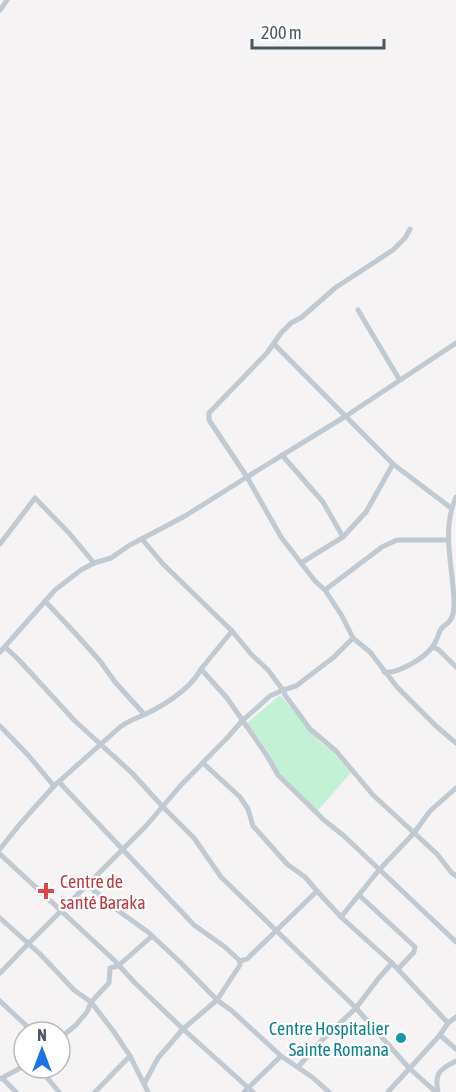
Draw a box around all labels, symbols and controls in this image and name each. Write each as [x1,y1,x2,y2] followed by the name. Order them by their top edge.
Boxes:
[252,12,384,50] scale bar
[261,22,302,43] text: 200 m
[60,871,146,913] place label: Centre de santé Baraka
[37,882,55,900] marker: Centre de santé Baraka
[269,1018,390,1060] place label: Centre Hospitalier Sainte Romana
[12,1020,72,1080] north arrow
[37,1026,47,1044] text: N
[394,1031,408,1045] marker: Centre Hospitalier Sainte Romana

